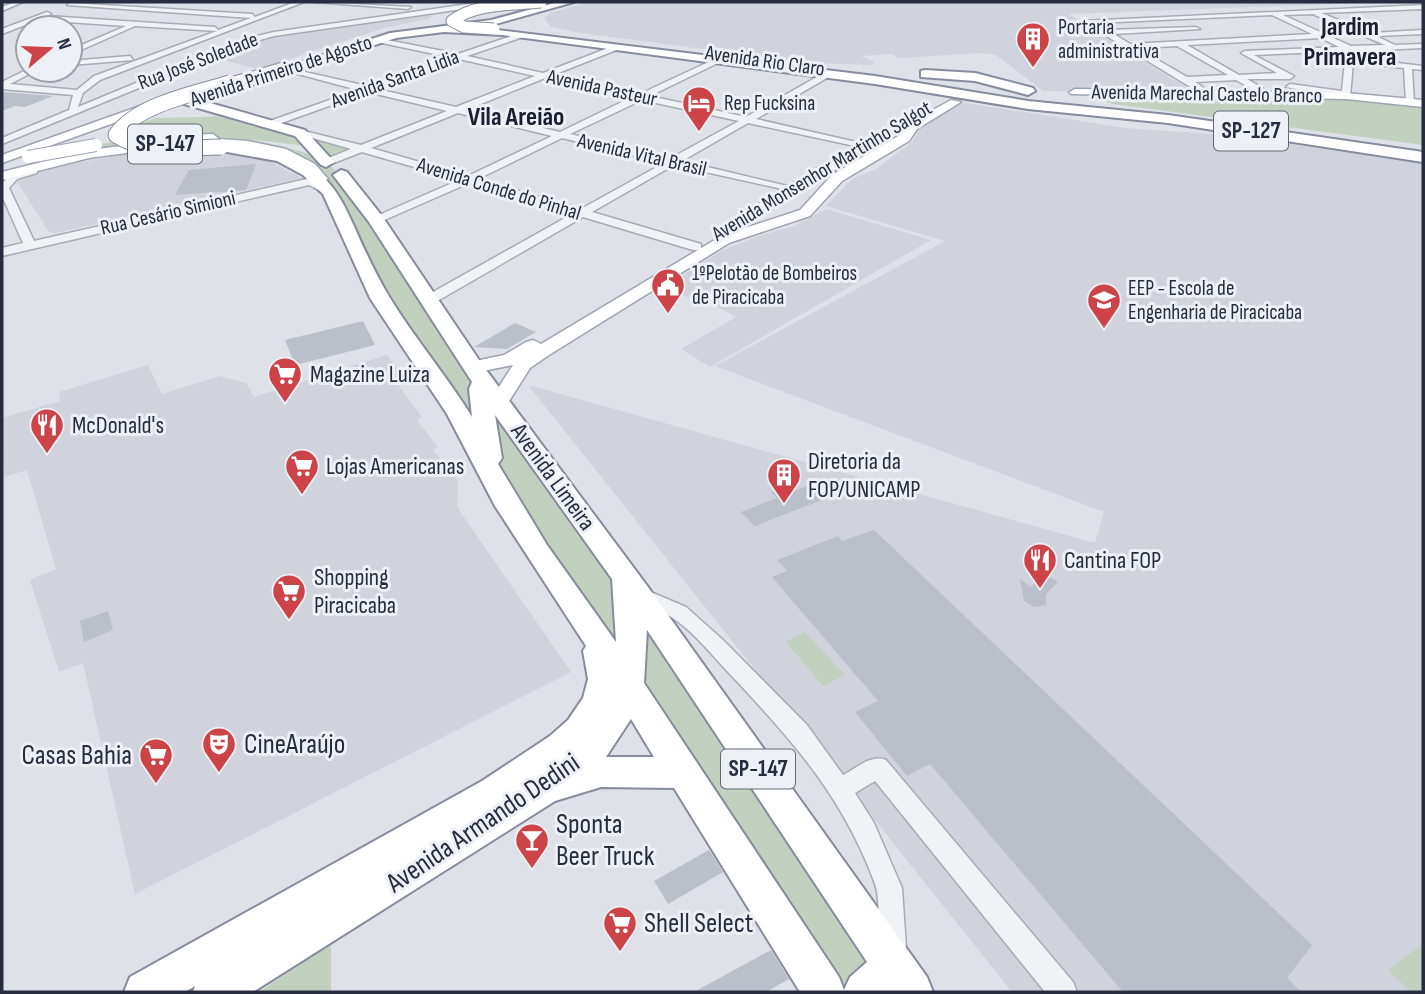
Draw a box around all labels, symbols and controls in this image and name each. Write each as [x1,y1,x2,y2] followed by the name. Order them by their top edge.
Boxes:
[1304,12,1396,73] district label: Jardim Primavera
[14,14,84,84] north arrow
[1058,15,1159,64] place label: Portaria administrativa
[1014,20,1052,69] building icon: Portaria administrativa
[135,27,261,95] street label: Rua José Soledade
[186,30,375,113] street label: Avenida Primeiro de Agosto
[51,35,76,52] text: N
[703,40,826,82] street label: Avenida Rio Claro
[327,44,463,114] street label: Avenida Santa Lidia
[544,64,659,112] street label: Avenida Pasteur
[1090,79,1323,109] street label: Avenida Marechal Castelo Branco
[680,84,718,133] hotel icon: Rep Fucksina
[724,91,815,116] place label: Rep Fucksina
[707,95,936,247] street label: Avenida Monsenhor Martinho Salgot
[468,102,564,133] district label: Vila Areião
[1214,112,1288,150] road number: SP-127
[128,125,202,164] road number: SP-147
[574,128,709,182] street label: Avenida Vital Brasil
[413,152,584,226] street label: Avenida Conde do Pinhal
[98,185,238,241] street label: Rua Cesário Simioni
[692,261,857,310] place label: 1ºPelotão de Bombeiros de Piracicaba
[649,266,687,315] public building icon: 1ºPelotão de Bombeiros de Piracicaba
[1128,276,1302,325] place label: EEP - Escola de Engenharia de Piracicaba
[1085,281,1123,330] school or university icon: EEP - Escola de Engenharia de Piracicaba
[266,355,304,404] supermarket icon: Magazine Luiza
[310,360,430,389] place label: Magazine Luiza
[28,406,66,455] restaurant icon: McDonald's
[72,411,164,440] place label: McDonald's
[504,417,602,536] street label: Avenida Limeira
[283,447,321,496] supermarket icon: Lojas Americanas
[808,447,920,504] place label: Diretoria da FOP/UNICAMP
[326,452,464,481] place label: Lojas Americanas
[765,456,803,505] building icon: Diretoria da FOP/UNICAMP
[1021,541,1059,590] restaurant icon: Cantina FOP
[1064,546,1161,575] place label: Cantina FOP
[314,563,396,620] place label: Shopping Piracicaba
[270,572,308,621] supermarket icon: Shopping Piracicaba
[200,725,238,774] theatre icon: CineAraújo
[244,728,345,761] place label: CineAraújo
[137,736,175,785] supermarket icon: Casas Bahia
[22,739,132,772] place label: Casas Bahia
[379,746,586,900] street label: Avenida Armando Dedini
[721,750,795,789] road number: SP-147
[556,808,655,873] place label: Sponta Beer Truck
[513,821,551,870] bar icon: Sponta Beer Truck
[601,904,639,953] supermarket icon: Shell Select
[644,907,753,940] place label: Shell Select

